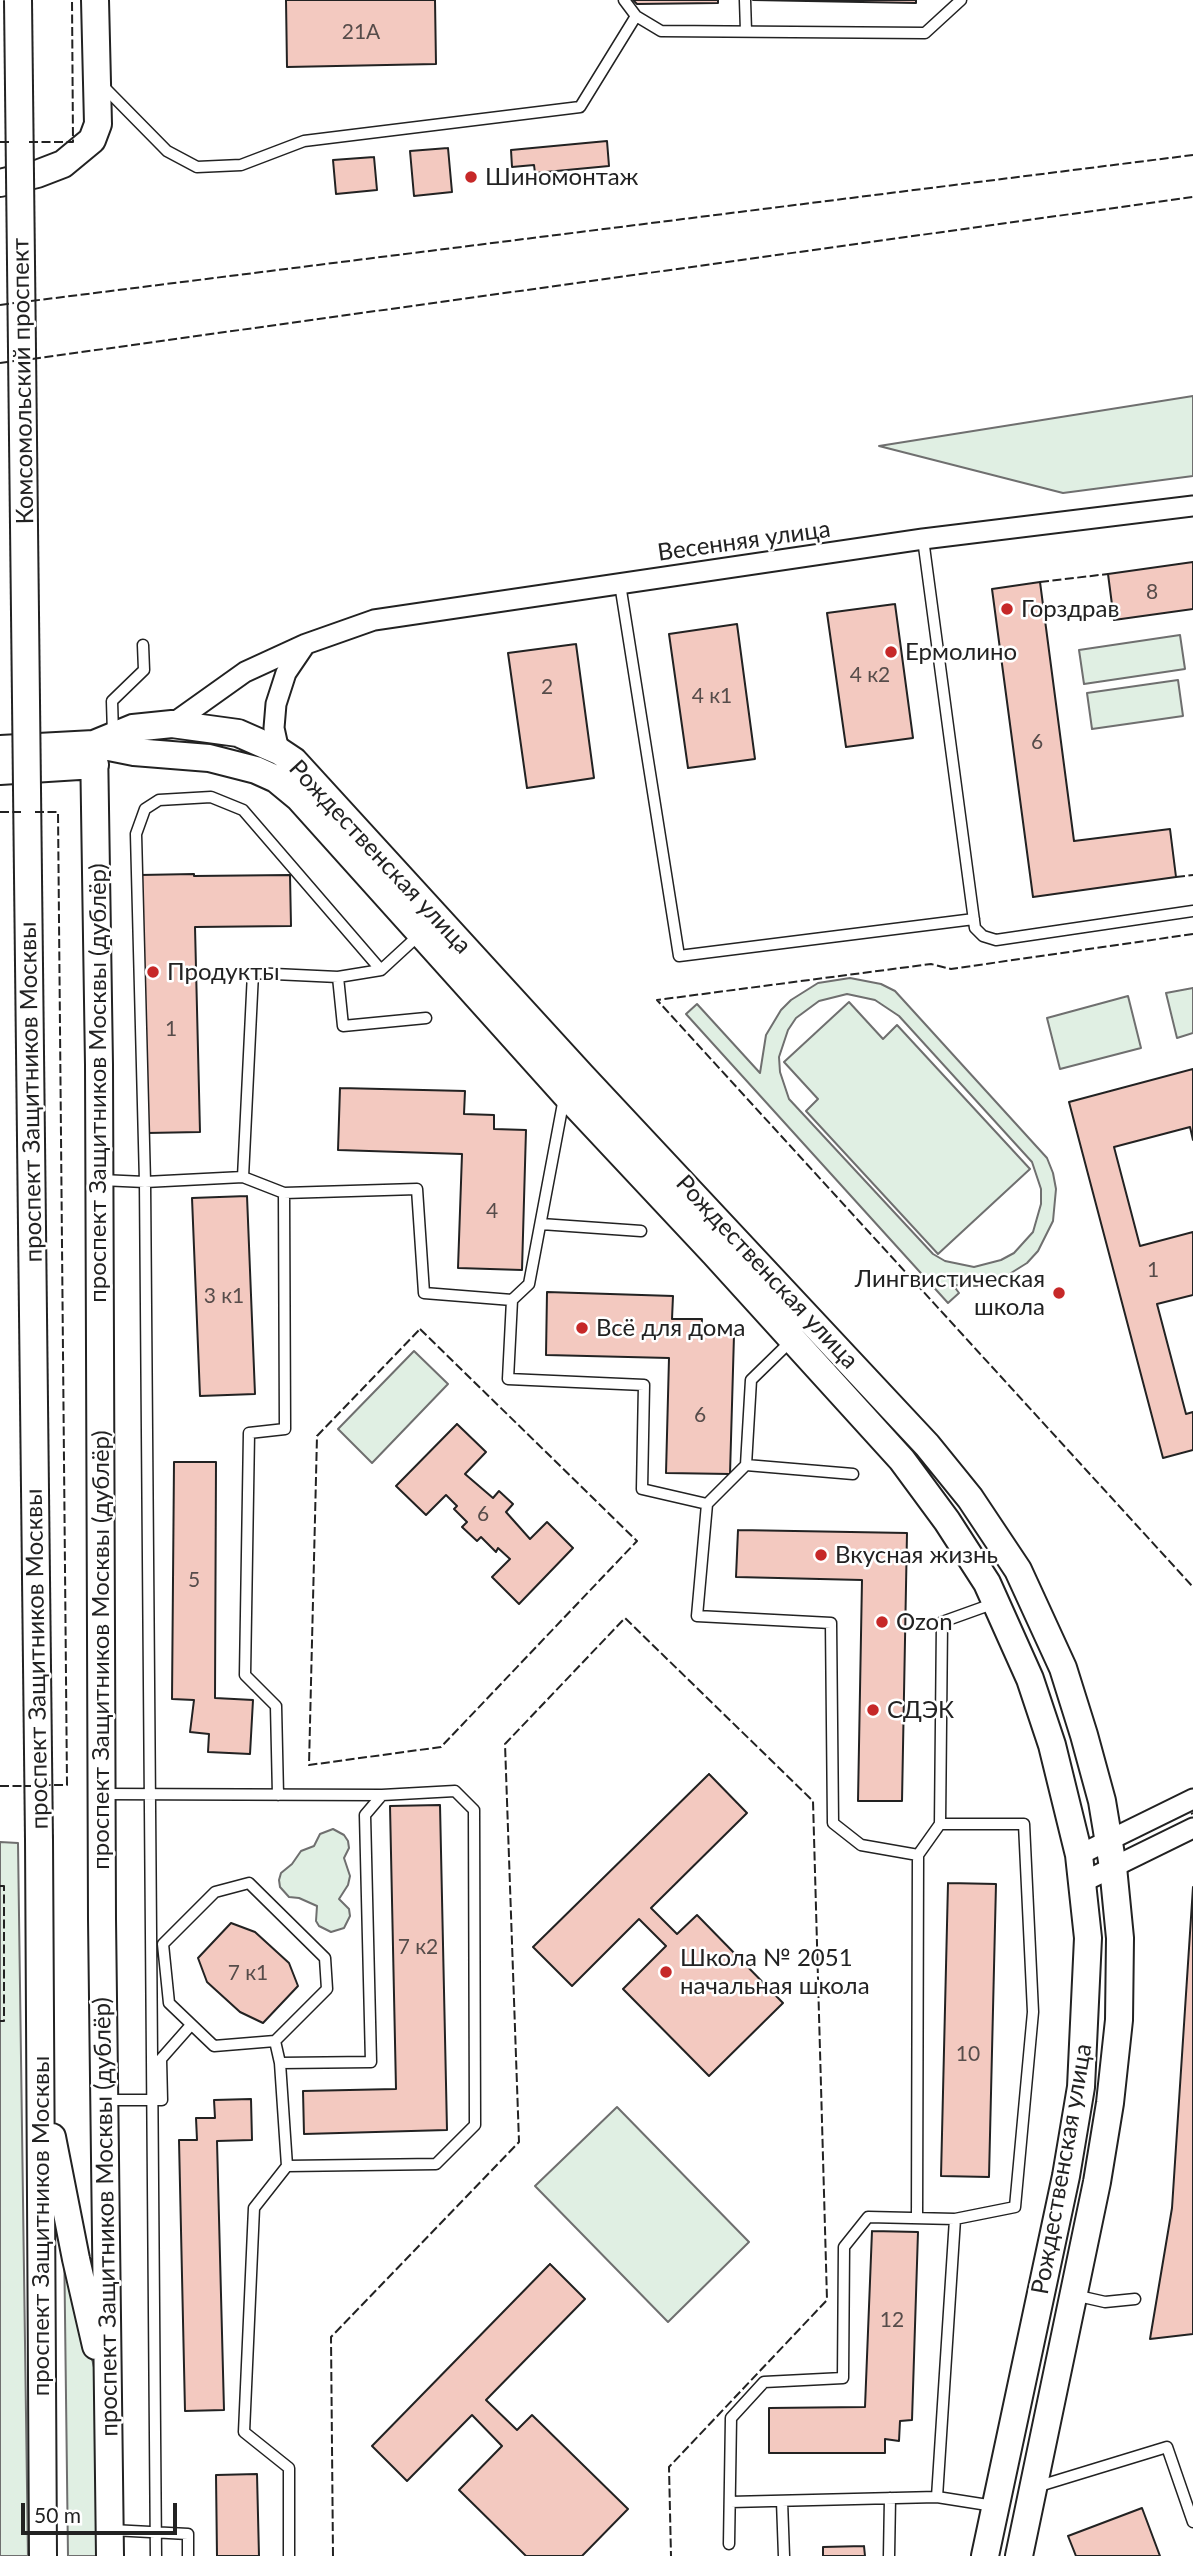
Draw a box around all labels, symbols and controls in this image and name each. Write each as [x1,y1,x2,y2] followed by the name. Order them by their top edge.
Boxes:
[342,19,380,45] house number: 21А
[485,163,638,191] place label: Шиномонтаж
[463,169,479,185] marker: Шиномонтаж
[6,237,40,525] street label: Комсомольский проспект
[656,515,832,567] street label: Весенняя улица
[1146,579,1158,605] house number: 8
[1021,595,1119,623] place label: Горздрав
[999,601,1015,617] marker: Горздрав
[905,638,1017,666] place label: Ермолино
[883,644,899,660] marker: Ермолино
[850,662,890,688] house number: 4 к2
[541,674,553,700] house number: 2
[692,683,732,709] house number: 4 к1
[1031,729,1043,755] house number: 6
[283,754,477,960] street label: Рождественская улица
[84,863,112,1303] street label: проспект Защитников Москвы (дублёр)
[14,921,48,1263] street label: проспект Защитников Москвы
[167,958,280,986] place label: Продукты
[145,964,161,980] marker: Продукты
[165,1016,177,1042] house number: 1
[670,1169,864,1375] street label: Рождественская улица
[486,1198,498,1224] house number: 4
[1147,1257,1159,1283] house number: 1
[855,1265,1045,1321] place label: Лингвистическая школа
[204,1283,244,1309] house number: 3 к1
[1051,1285,1067,1301] marker: Лингвистическая школа
[596,1314,745,1342] place label: Всё для дома
[574,1320,590,1336] marker: Всё для дома
[694,1402,706,1428] house number: 6
[87,1430,115,1870] street label: проспект Защитников Москвы (дублёр)
[20,1488,54,1830] street label: проспект Защитников Москвы
[477,1501,489,1527] house number: 6
[835,1541,998,1569] place label: Вкусная жизнь
[813,1547,829,1563] marker: Вкусная жизнь
[188,1567,200,1593] house number: 5
[896,1608,953,1636] place label: Ozon
[874,1614,890,1630] marker: Ozon
[887,1696,954,1724] place label: СДЭК
[865,1702,881,1718] marker: СДЭК
[398,1934,438,1960] house number: 7 к2
[680,1944,870,2000] place label: Школа № 2051 начальная школа
[228,1960,268,1986] house number: 7 к1
[658,1964,674,1980] marker: Школа № 2051 начальная школа
[88,1997,124,2437] street label: проспект Защитников Москвы (дублёр)
[956,2041,980,2067] house number: 10
[1026,2041,1098,2297] street label: Рождественская улица
[27,2056,55,2396] street label: проспект Защитников Москвы
[880,2307,904,2333] house number: 12
[24,2490,180,2534] scale bar
[34,2502,81,2527] text: 50 m

